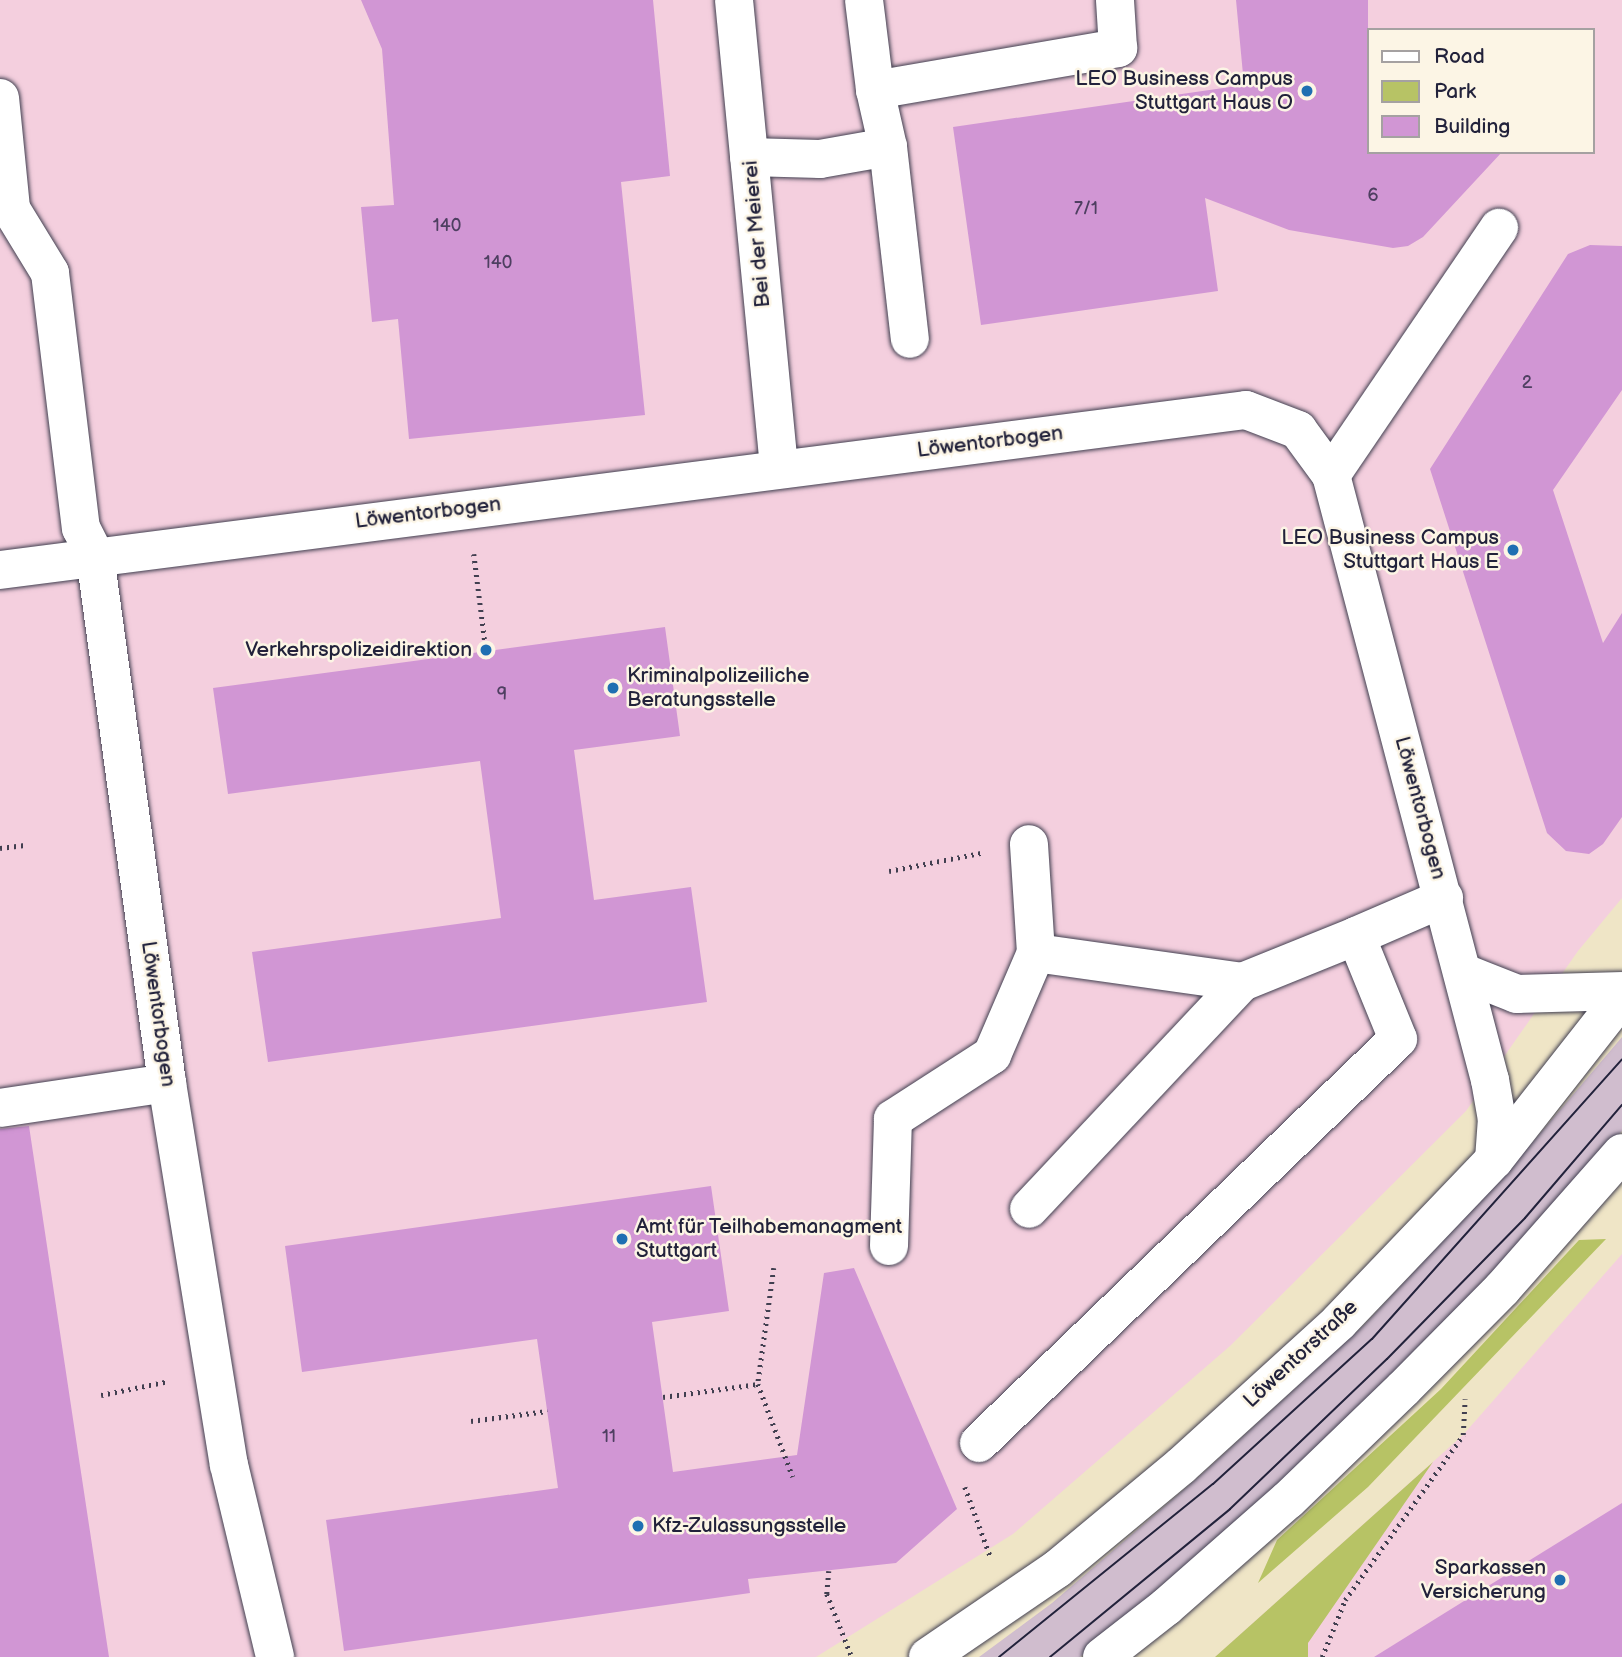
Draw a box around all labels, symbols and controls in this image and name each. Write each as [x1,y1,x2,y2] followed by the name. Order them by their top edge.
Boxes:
[1366,28,1594,154] legend
[1434,44,1485,69] text: Road
[1075,66,1293,116] place label: LEO Business Campus Stuttgart Haus O
[1434,79,1476,104] text: Park
[1299,83,1315,99] marker: LEO Business Campus Stuttgart Haus O
[1434,114,1510,139] text: Building
[738,159,776,309] street label: Bei der Meierei
[1368,185,1378,207] house number: 6
[1074,198,1098,220] house number: 7/1
[433,215,461,237] house number: 140
[484,252,512,274] house number: 140
[1522,372,1532,394] house number: 2
[916,421,1064,463] street label: Löwentorbogen
[354,492,502,534] street label: Löwentorbogen
[1281,525,1499,575] place label: LEO Business Campus Stuttgart Haus E
[1505,542,1521,558] marker: LEO Business Campus Stuttgart Haus E
[245,637,472,663] place label: Verkehrspolizeidirektion
[478,642,494,658] marker: Verkehrspolizeidirektion
[627,663,809,713] place label: Kriminalpolizeiliche Beratungsstelle
[605,680,621,696] marker: Kriminalpolizeiliche Beratungsstelle
[497,684,507,706] house number: 9
[1389,734,1451,882] street label: Löwentorbogen
[135,940,181,1088] street label: Löwentorbogen
[636,1214,903,1264] place label: Amt für Teilhabemanagment Stuttgart
[614,1231,630,1247] marker: Amt für Teilhabemanagment Stuttgart
[1239,1295,1363,1413] street label: Löwentorstraße
[602,1426,616,1448] house number: 11
[652,1513,846,1539] place label: Kfz-Zulassungsstelle
[630,1518,646,1534] marker: Kfz-Zulassungsstelle
[1421,1555,1546,1605] place label: Sparkassen Versicherung
[1552,1572,1568,1588] marker: Sparkassen Versicherung

